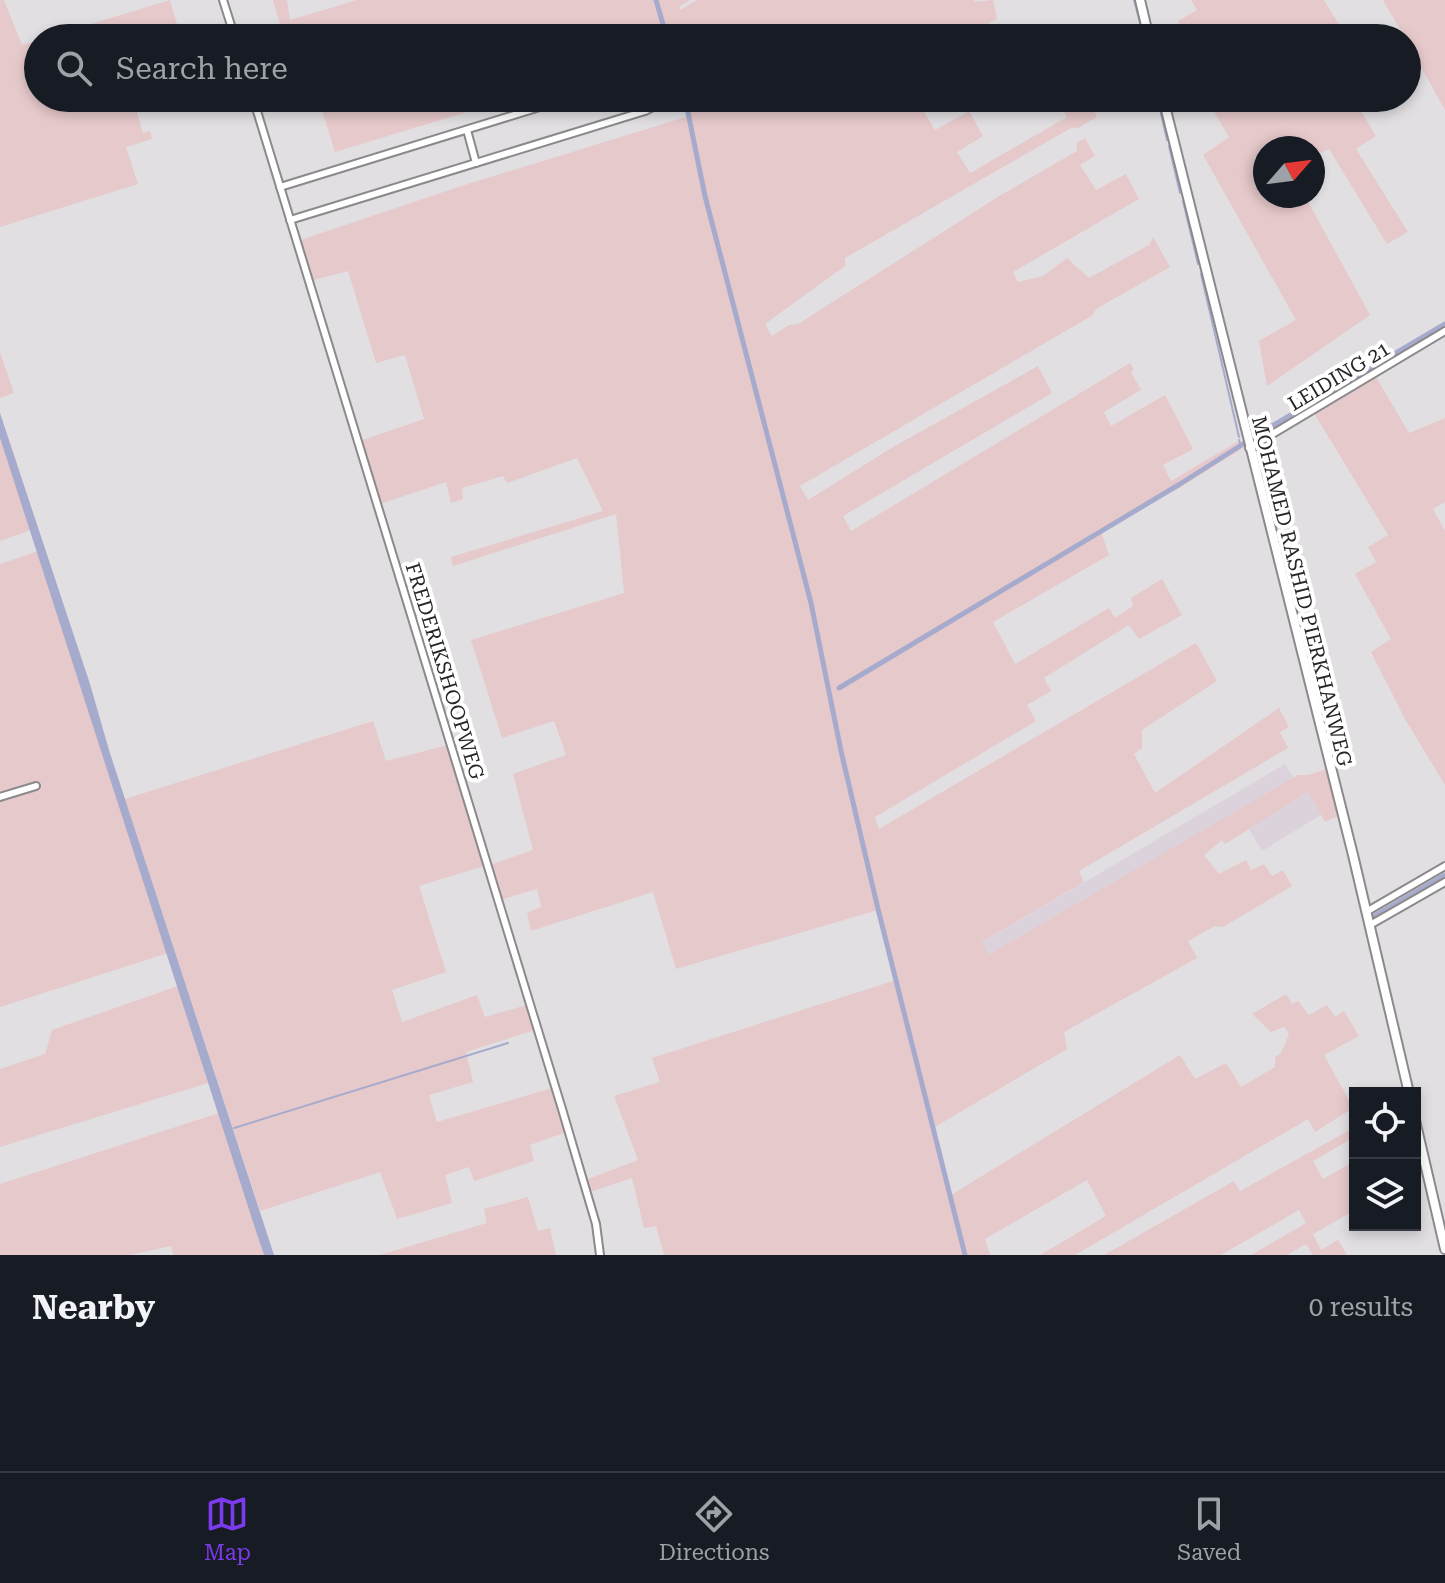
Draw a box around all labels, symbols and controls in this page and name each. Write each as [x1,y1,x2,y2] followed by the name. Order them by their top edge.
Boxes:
[24,24,1421,112] search box
[52,46,96,90] icon: search
[116,51,288,86] text: Search here
[1253,136,1325,208] north arrow
[1284,336,1394,416] street label: LEIDING 21
[1247,413,1357,769] street label: MOHAMED RASHID PIERKHANWEG
[401,560,490,783] street label: FREDERIKSHOOPWEG
[1349,1087,1421,1231] map controls
[1349,1087,1421,1159] button: locate
[1349,1159,1421,1231] button: layers
[32,1287,155,1327] text: Nearby
[1309,1292,1413,1322] text: 0 results
[204,1492,251,1565] tab: Map
[659,1492,770,1565] tab: Directions
[1177,1492,1241,1565] tab: Saved

